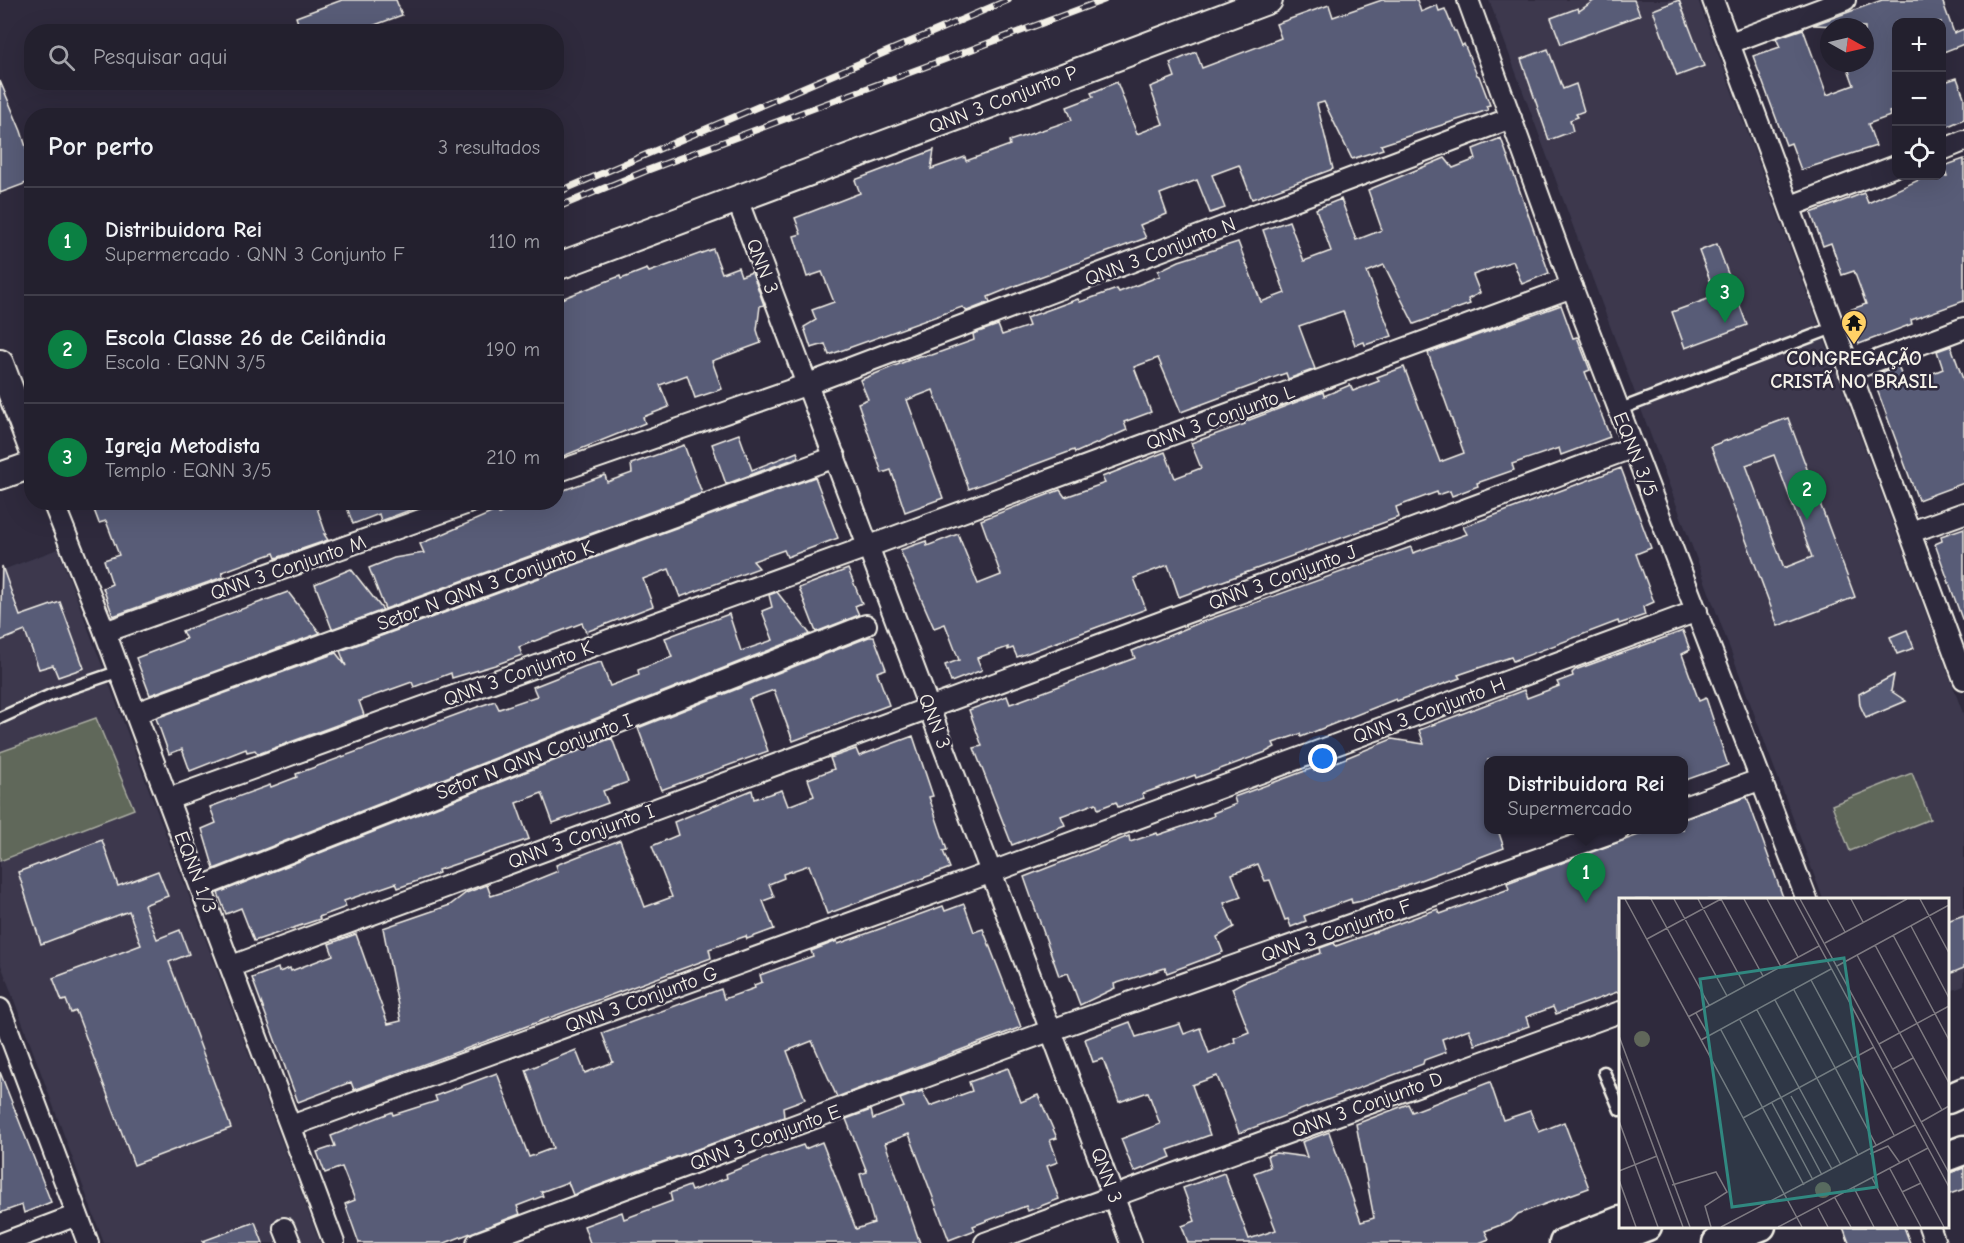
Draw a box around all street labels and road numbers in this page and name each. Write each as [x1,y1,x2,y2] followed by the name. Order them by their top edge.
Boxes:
[926,61,1081,138] street label: QNN 3 Conjunto P
[1082,212,1239,291] street label: QNN 3 Conjunto N
[742,235,784,297] street label: QNN 3
[1143,380,1298,455] street label: QNN 3 Conjunto L
[1608,409,1663,500] street label: EQNN 3/5
[207,530,369,605] street label: QNN 3 Conjunto M
[374,536,597,635] street label: Setor N QNN 3 Conjunto K
[1205,540,1359,615] street label: QNN 3 Conjunto J
[440,636,596,711] street label: QNN 3 Conjunto K
[1350,672,1509,749] street label: QNN 3 Conjunto H
[914,690,956,752] street label: QNN 3
[433,708,636,805] street label: Setor N QNN Conjunto I
[505,799,658,874] street label: QNN 3 Conjunto I
[169,828,222,916] street label: EQNN 1/3
[1258,894,1415,967] street label: QNN 3 Conjunto F
[562,961,721,1038] street label: QNN 3 Conjunto G
[1289,1066,1446,1142] street label: QNN 3 Conjunto D
[687,1100,844,1175] street label: QNN 3 Conjunto E
[1086,1144,1127,1206] street label: QNN 3

